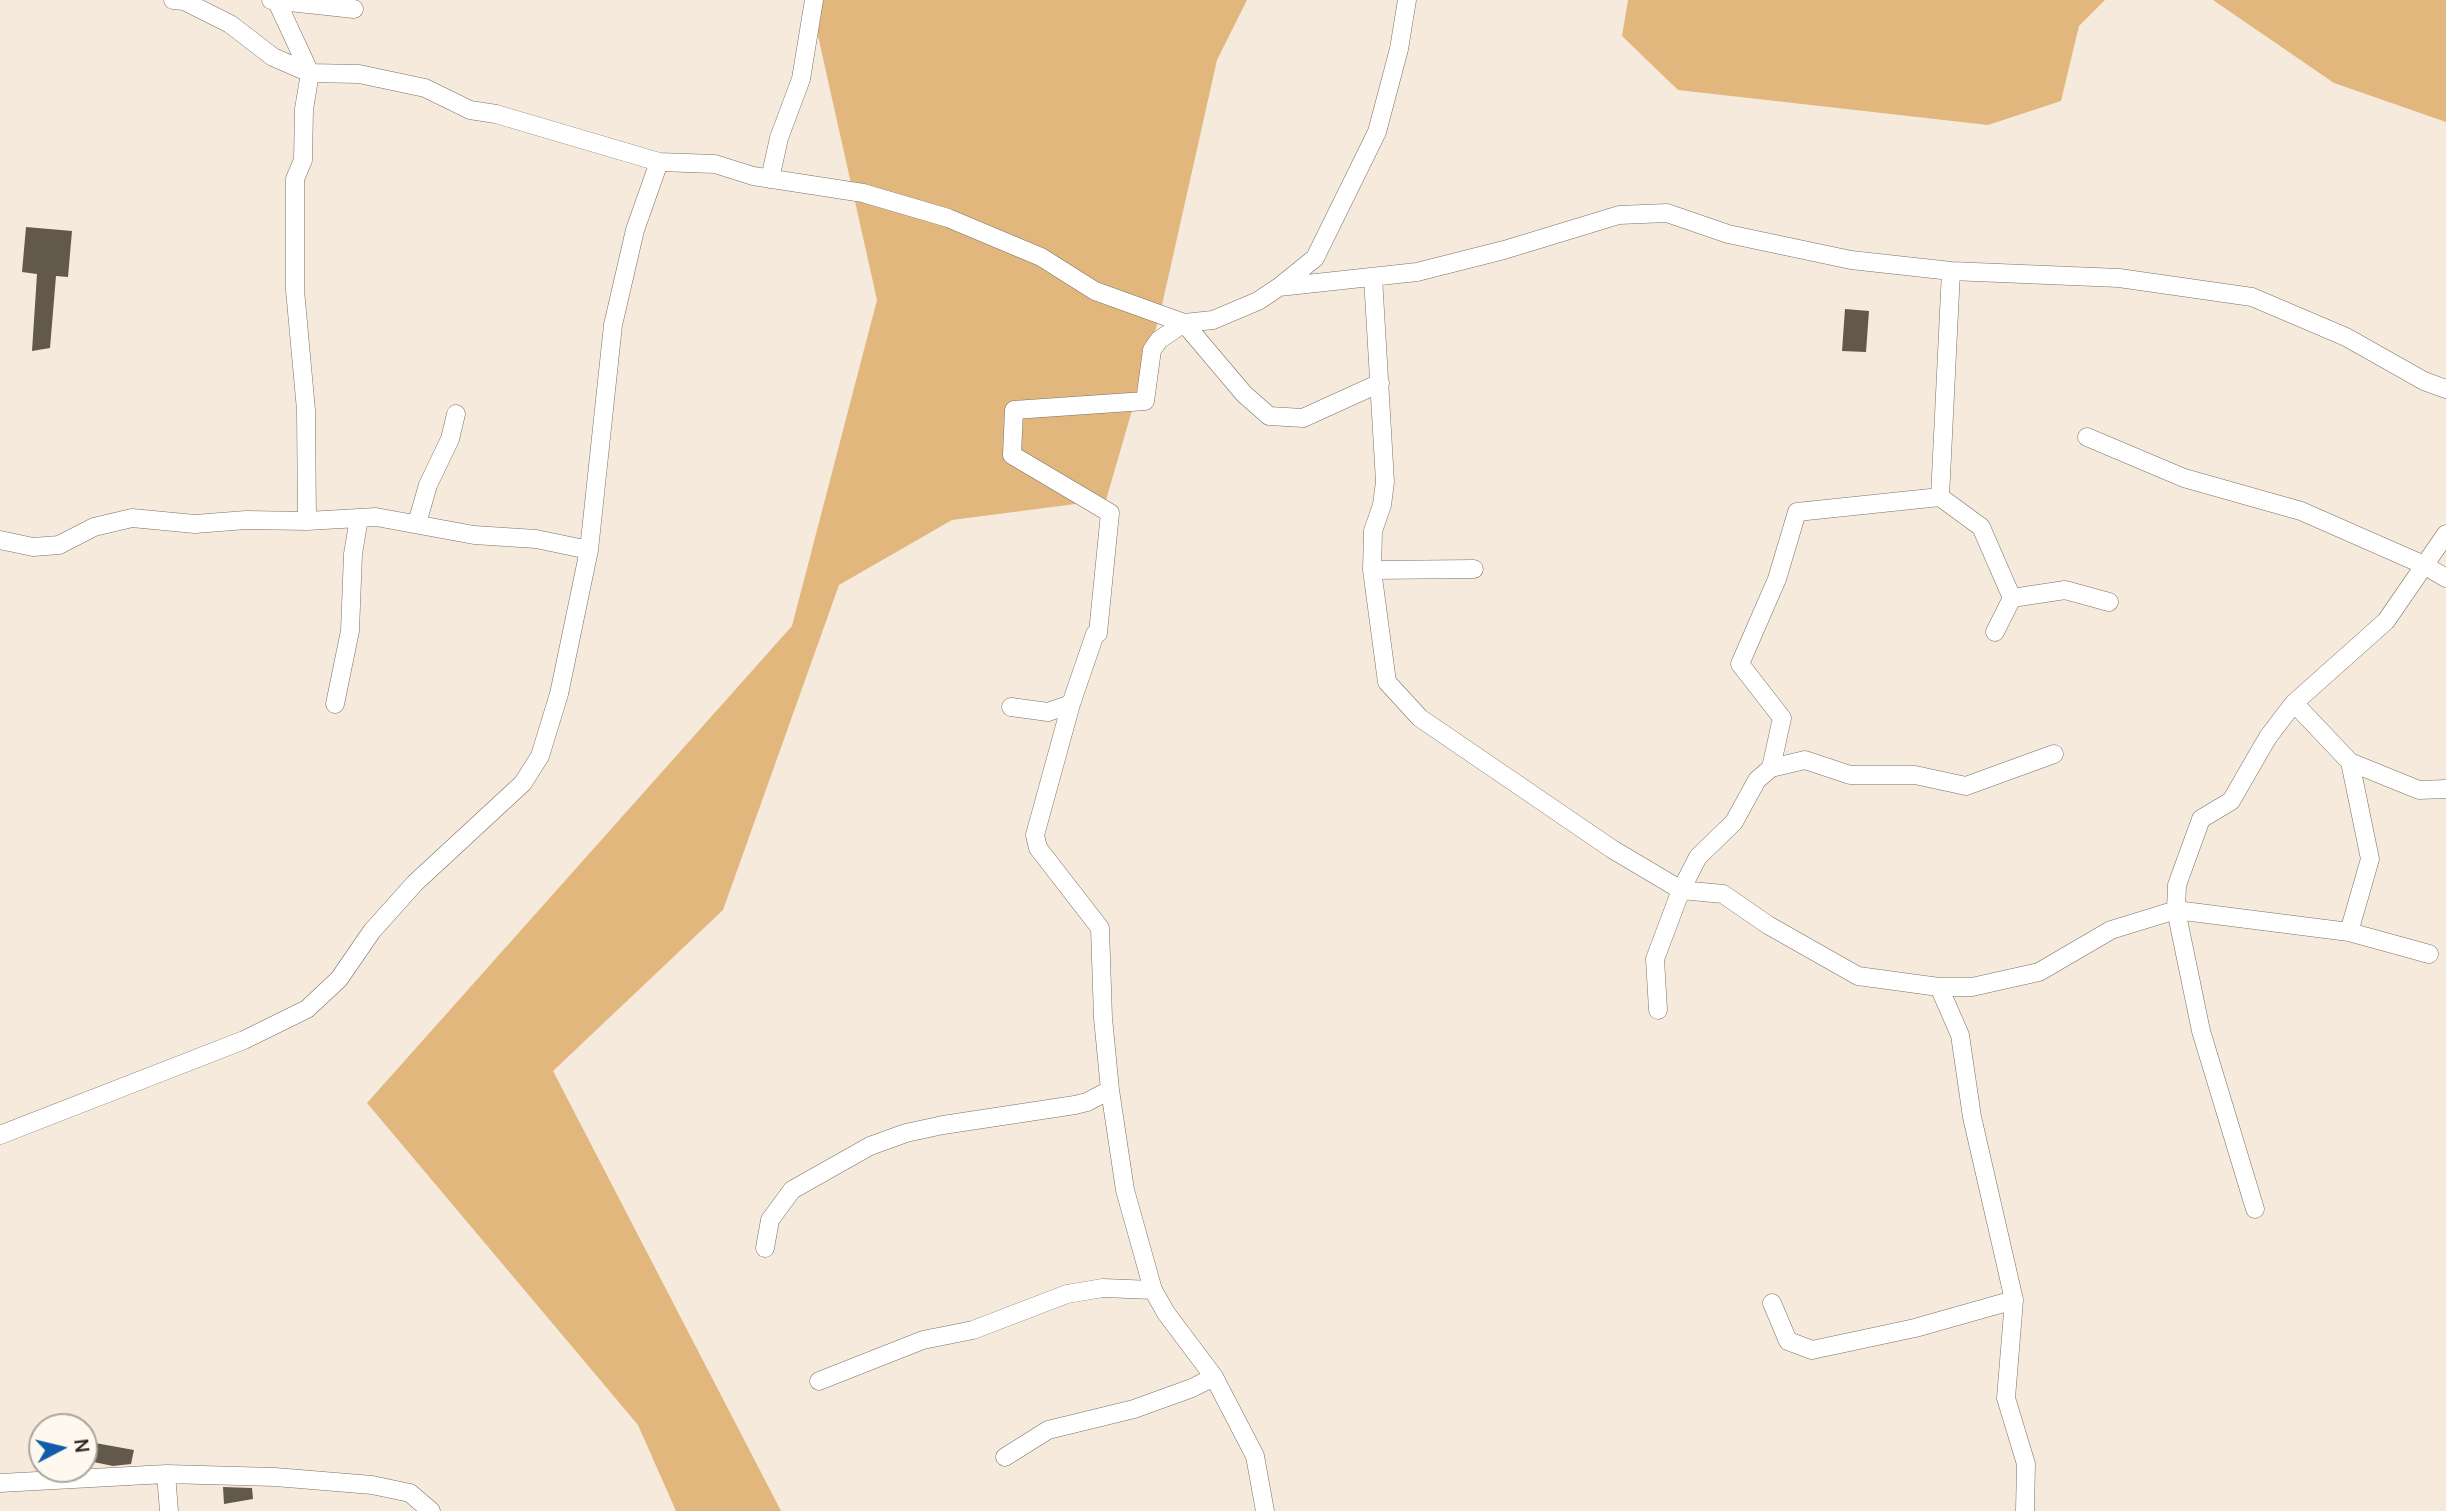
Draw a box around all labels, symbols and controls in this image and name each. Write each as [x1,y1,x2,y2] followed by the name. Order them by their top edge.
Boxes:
[28,1413,98,1483] north arrow
[68,1437,96,1454] text: N

